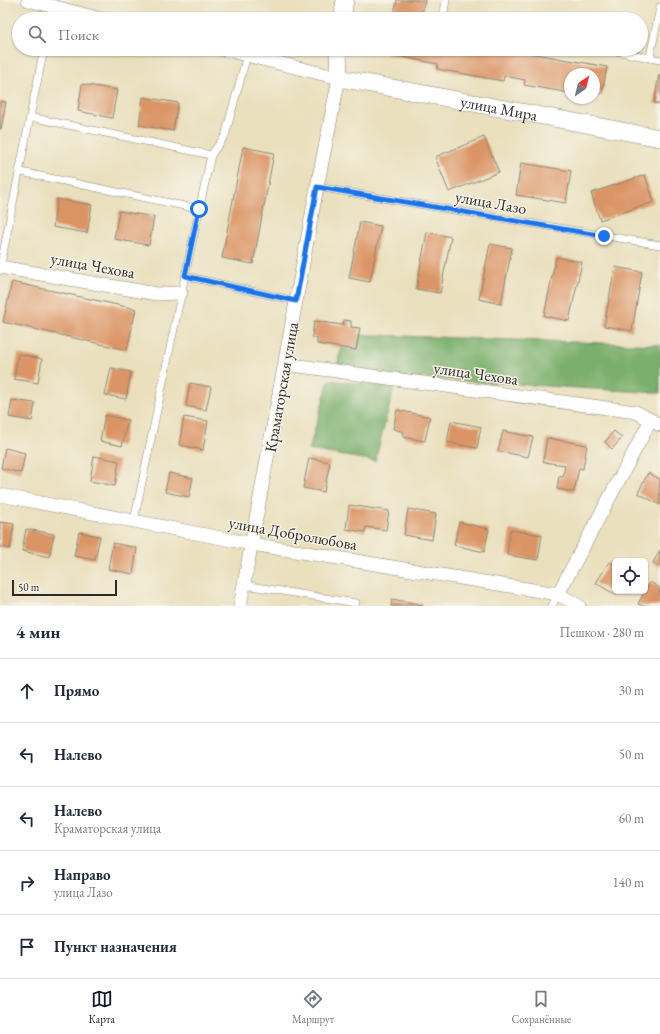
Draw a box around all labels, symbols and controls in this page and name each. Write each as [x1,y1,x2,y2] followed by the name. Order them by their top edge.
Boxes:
[12,12,648,56] search box
[26,23,48,45] icon: search
[58,25,99,44] text: Поиск
[564,68,600,104] north arrow
[459,91,540,126] street label: улица Мира
[454,186,528,219] street label: улица Лазо
[190,200,208,218] route start
[595,227,613,245] route end
[49,248,137,283] street label: улица Чехова
[260,320,303,454] street label: Краматорская улица
[432,357,520,390] street label: улица Чехова
[227,512,359,555] street label: улица Добролюбова
[612,558,648,594] map controls
[612,558,648,594] button: locate
[12,578,117,597] scale bar
[18,580,39,594] text: 50 m
[16,621,60,643] text: 4 мин
[560,624,644,641] text: Пешком · 280 m
[16,680,38,702] icon: ahead
[54,681,99,700] text: Прямо
[619,682,644,699] text: 30 m
[16,744,38,766] icon: left
[54,745,102,764] text: Налево
[619,746,644,763] text: 50 m
[54,801,102,820] text: Налево
[16,808,38,830] icon: left
[619,810,644,827] text: 60 m
[54,820,161,837] text: Краматорская улица
[54,865,111,884] text: Направо
[16,872,38,894] icon: right
[613,874,644,891] text: 140 m
[54,884,113,901] text: улица Лазо
[16,936,38,958] icon: arrive
[54,937,177,956] text: Пункт назначения
[89,988,115,1026] tab: Карта
[292,988,334,1026] tab: Маршрут
[511,988,571,1026] tab: Сохранённые

